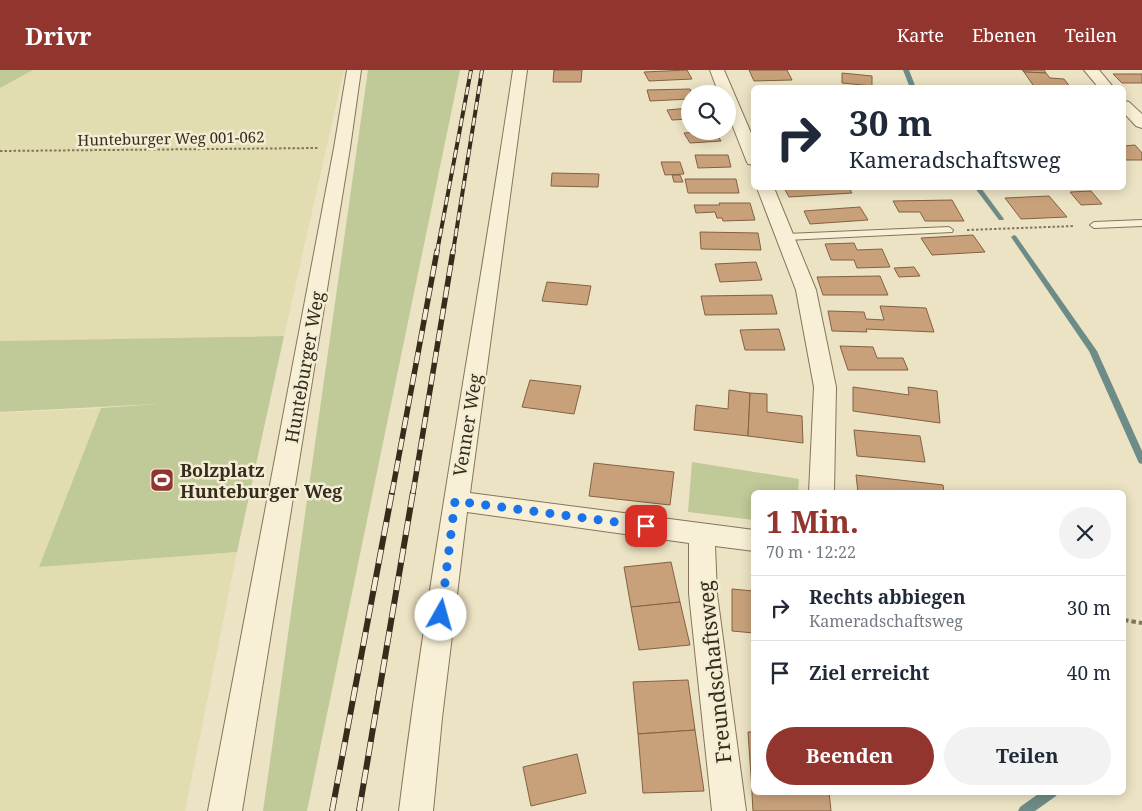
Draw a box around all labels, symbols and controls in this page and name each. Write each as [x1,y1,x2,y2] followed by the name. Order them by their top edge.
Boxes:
[25,19,92,52] text: Drivr
[897,23,944,47] text: Karte
[972,23,1037,47] text: Ebenen
[1065,23,1117,47] text: Teilen
[681,85,736,140] map controls
[681,85,736,140] button: search
[849,99,932,146] text: 30 m
[766,105,831,170] icon: right
[77,126,265,150] street label: Hunteburger Weg 001-062
[849,144,1061,174] text: Kameradschaftsweg
[279,289,329,445] street label: Hunteburger Weg
[447,372,487,478] street label: Venner Weg
[180,458,343,503] place label: Bolzplatz Hunteburger Weg
[149,467,175,493] sports icon: Bolzplatz Hunteburger Weg
[766,501,859,542] text: 1 Min.
[625,505,667,547] pin
[1059,507,1111,559] button: close
[632,512,660,540] icon: arrive
[766,541,856,563] text: 70 m · 12:22
[690,579,738,765] street label: Freundschaftsweg
[809,584,966,610] text: Rechts abbiegen
[414,588,466,640] position arrow
[766,594,794,622] icon: right
[1067,595,1111,621] text: 30 m
[809,610,963,632] text: Kameradschaftsweg
[766,659,794,687] icon: arrive
[809,660,930,686] text: Ziel erreicht
[1067,660,1111,686] text: 40 m
[766,727,934,785] button: Beenden
[944,727,1111,785] button: Teilen

